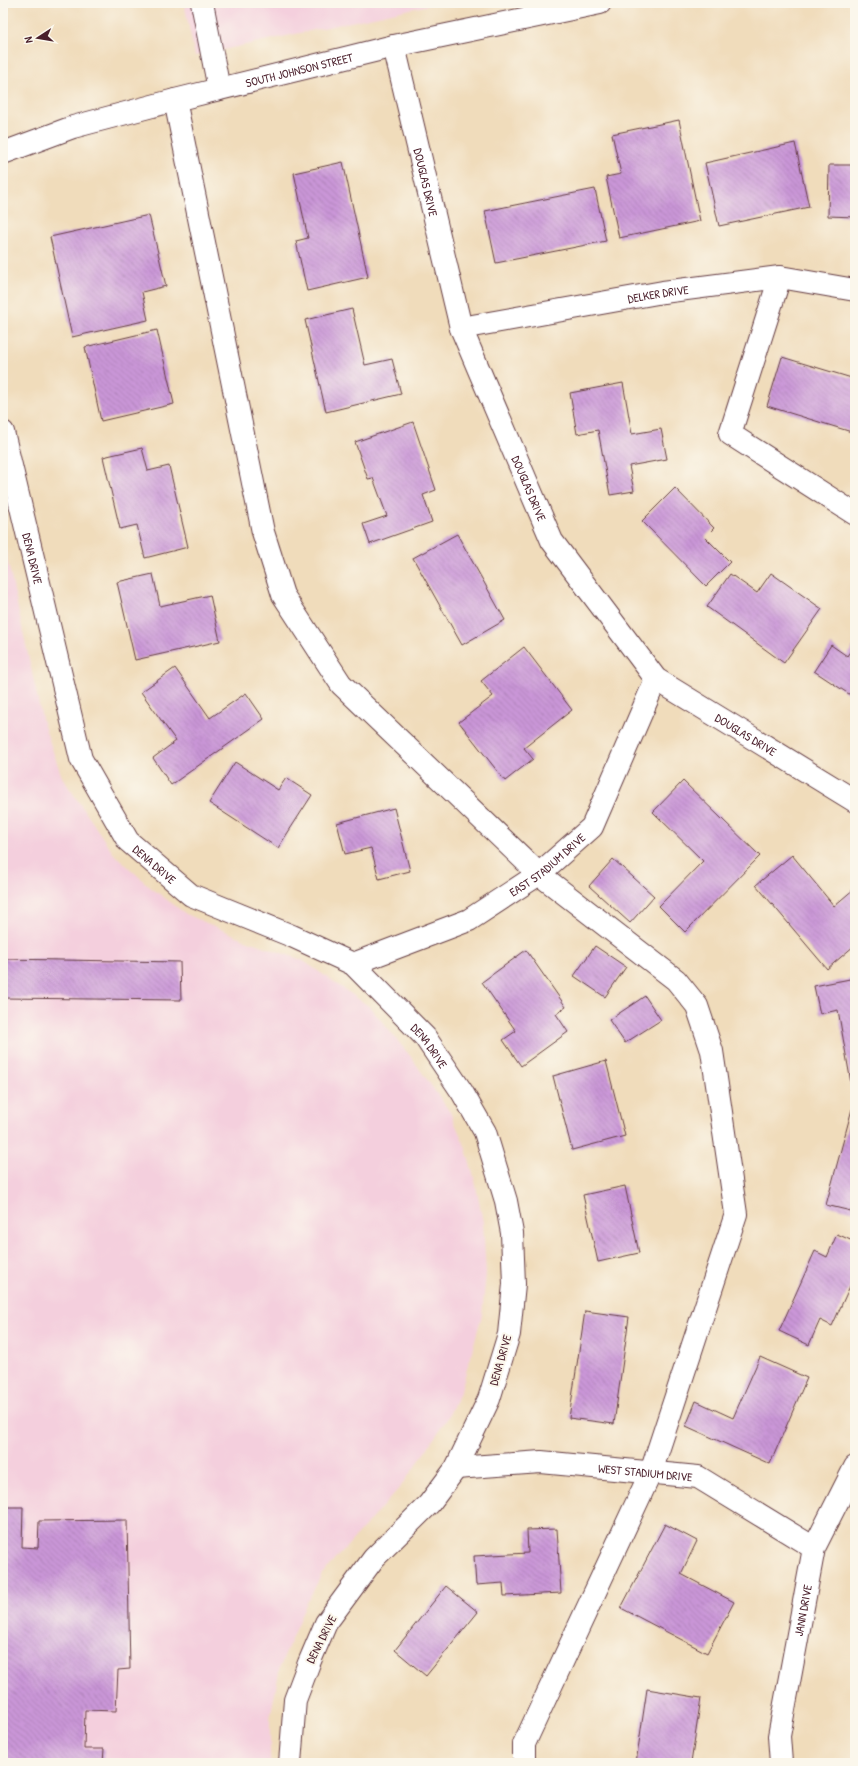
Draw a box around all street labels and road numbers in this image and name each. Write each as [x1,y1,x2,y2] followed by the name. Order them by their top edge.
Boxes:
[244,48,355,91] street label: SOUTH JOHNSON STREET
[410,146,443,219] street label: DOUGLAS DRIVE
[626,280,690,307] street label: DELKER DRIVE
[508,453,551,524] street label: DOUGLAS DRIVE
[19,531,48,586] street label: DENA DRIVE
[712,709,781,760] street label: DOUGLAS DRIVE
[506,828,589,900] street label: EAST STADIUM DRIVE
[130,841,181,888] street label: DENA DRIVE
[407,1019,452,1072] street label: DENA DRIVE
[485,1332,516,1387] street label: DENA DRIVE
[597,1459,694,1485] street label: WEST STADIUM DRIVE
[789,1582,816,1637] street label: JANN DRIVE
[302,1611,341,1666] street label: DENA DRIVE

